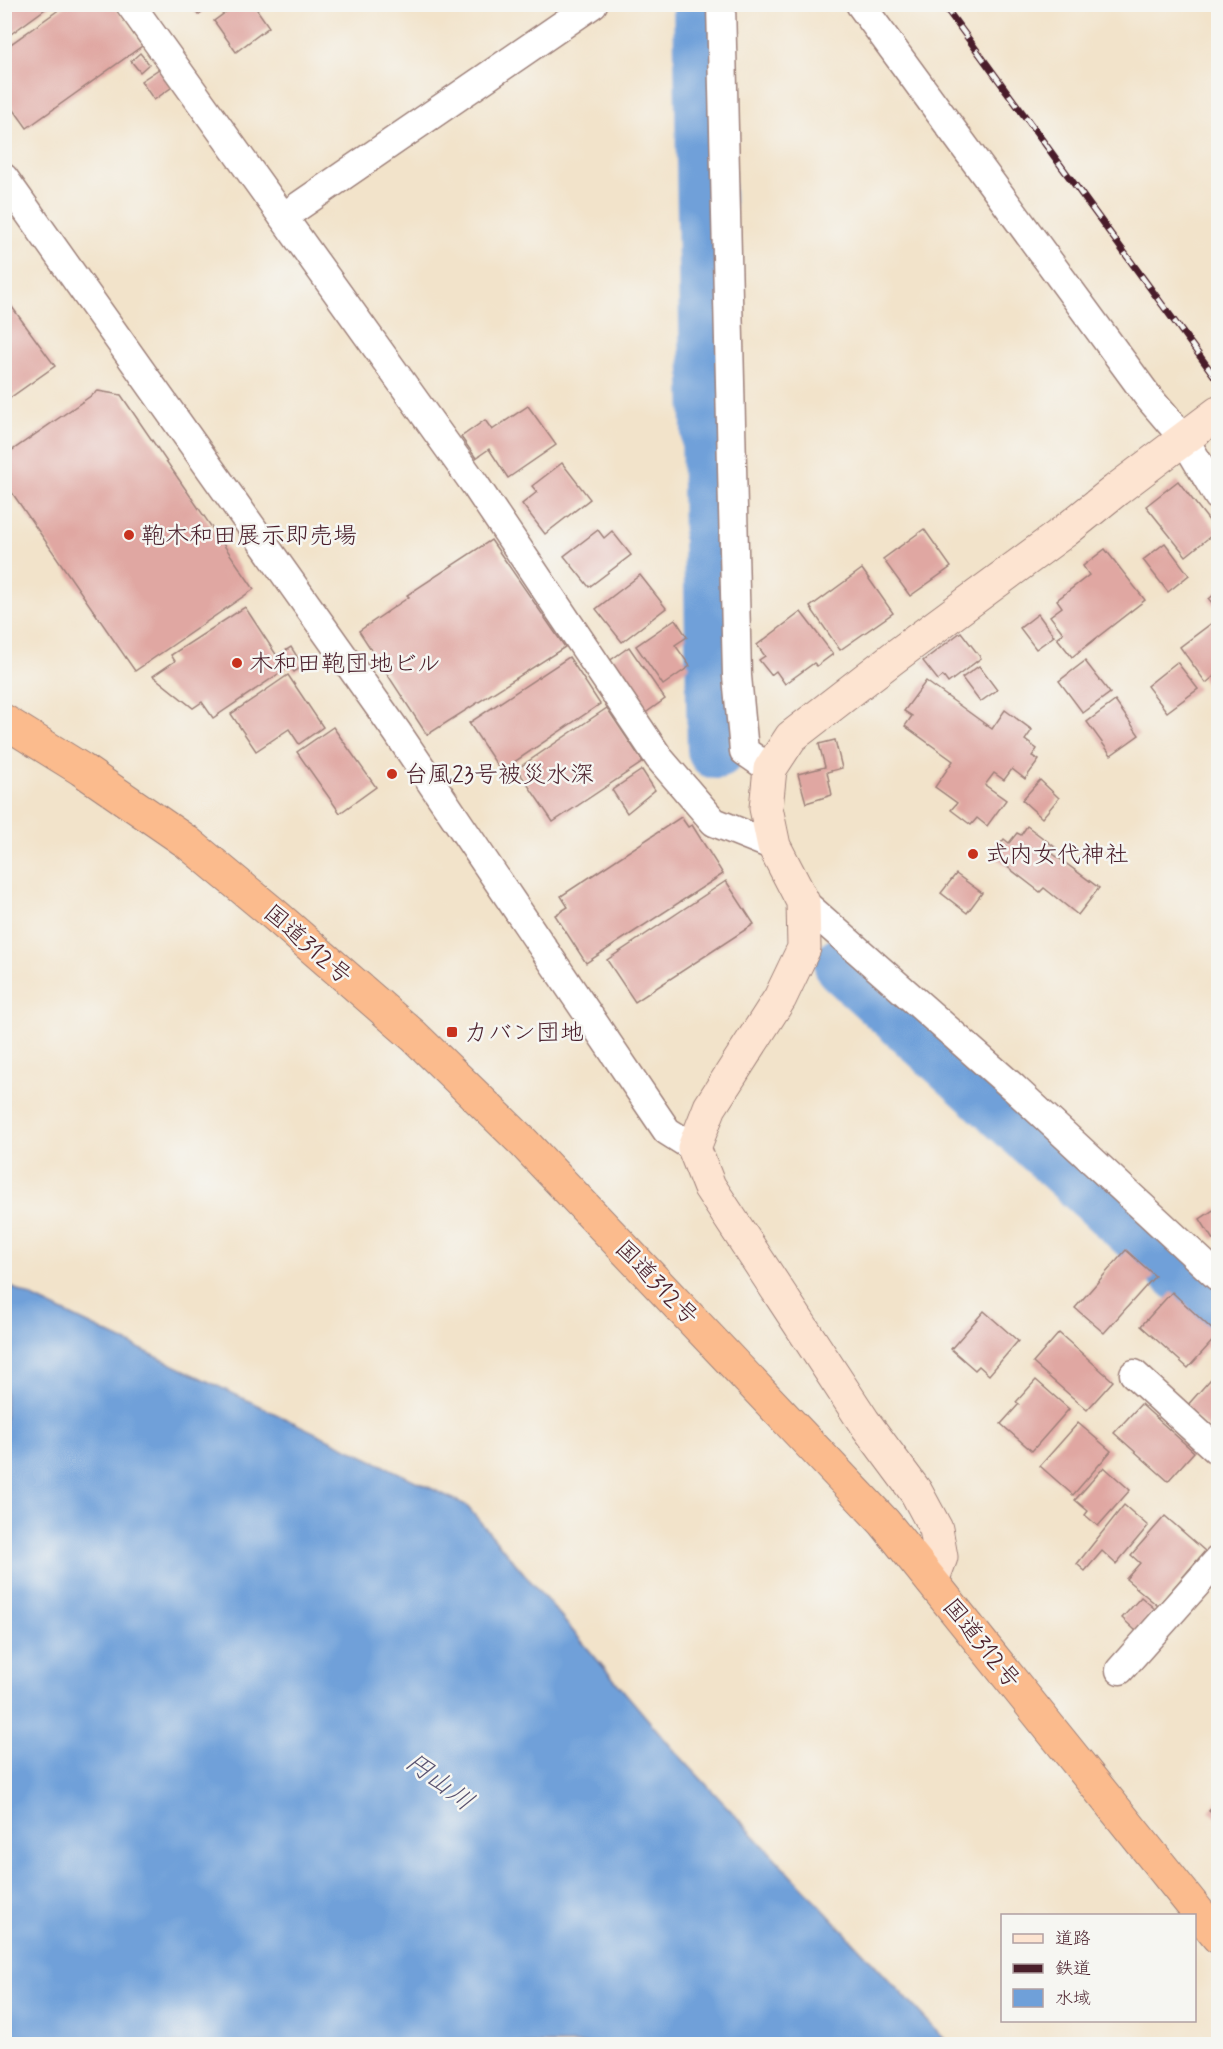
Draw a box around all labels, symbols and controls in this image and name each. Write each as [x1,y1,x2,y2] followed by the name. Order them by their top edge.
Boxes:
[141,521,357,552] place label: 鞄木和田展示即売場
[122,528,136,542] marker: 鞄木和田展示即売場
[249,649,441,680] place label: 木和田鞄団地ビル
[230,656,244,670] marker: 木和田鞄団地ビル
[404,760,594,791] place label: 台風23号被災水深
[385,767,399,781] marker: 台風23号被災水深
[985,840,1129,871] place label: 式内女代神社
[966,847,980,861] marker: 式内女代神社
[256,898,358,992] street label: 国道312号
[464,1018,584,1049] place label: カバン団地
[445,1025,459,1039] marker: カバン団地
[607,1234,704,1332] street label: 国道312号
[935,1592,1027,1695] street label: 国道312号
[397,1746,480,1820] water label: 円山川
[1001,1914,1196,2022] legend
[1055,1927,1091,1951] text: 道路
[1055,1957,1091,1981] text: 鉄道
[1055,1987,1091,2011] text: 水域

